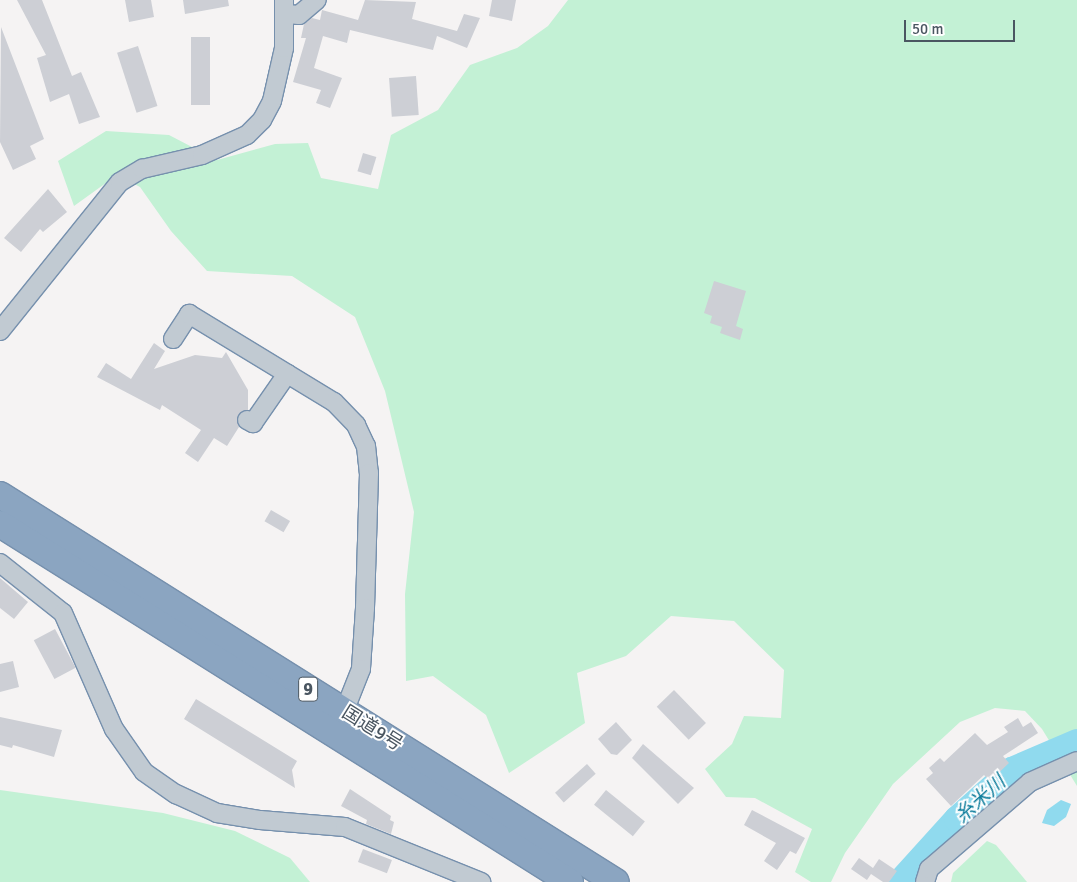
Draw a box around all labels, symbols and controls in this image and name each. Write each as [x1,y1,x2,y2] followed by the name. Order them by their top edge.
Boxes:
[907,10,1018,42] scale bar
[912,20,943,38] text: 50 m
[298,674,318,704] road number: 9
[337,702,407,756] street label: 国道9号
[950,770,1010,828] water label: 糸米川

